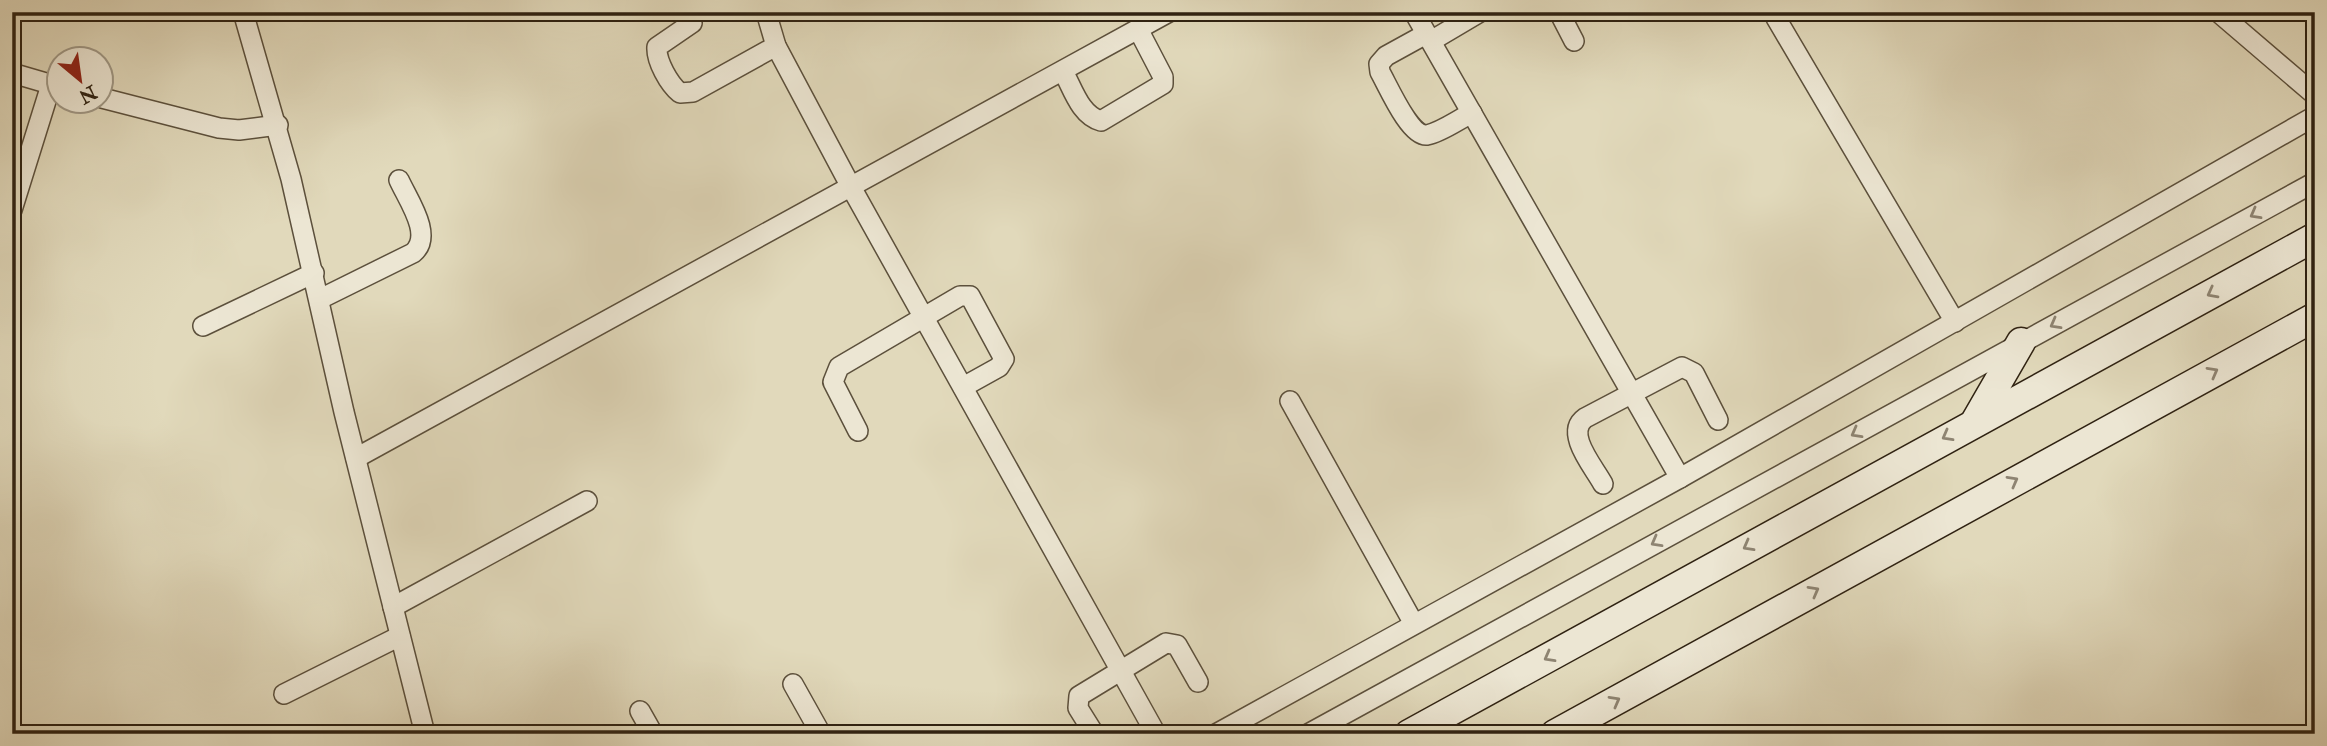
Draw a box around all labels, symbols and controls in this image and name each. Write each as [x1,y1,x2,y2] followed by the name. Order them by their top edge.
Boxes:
[46,46,116,116] north arrow
[74,79,102,109] text: N
[2250,206,2262,219] one-way arrow
[2206,285,2219,298] one-way arrow
[2050,316,2063,329] one-way arrow
[2206,367,2218,380] one-way arrow
[1851,425,1863,438] one-way arrow
[1942,428,1954,441] one-way arrow
[2006,476,2019,489] one-way arrow
[1651,534,1664,548] one-way arrow
[1743,538,1755,552] one-way arrow
[1807,586,1820,599] one-way arrow
[1543,649,1556,662] one-way arrow
[1608,696,1620,709] one-way arrow

